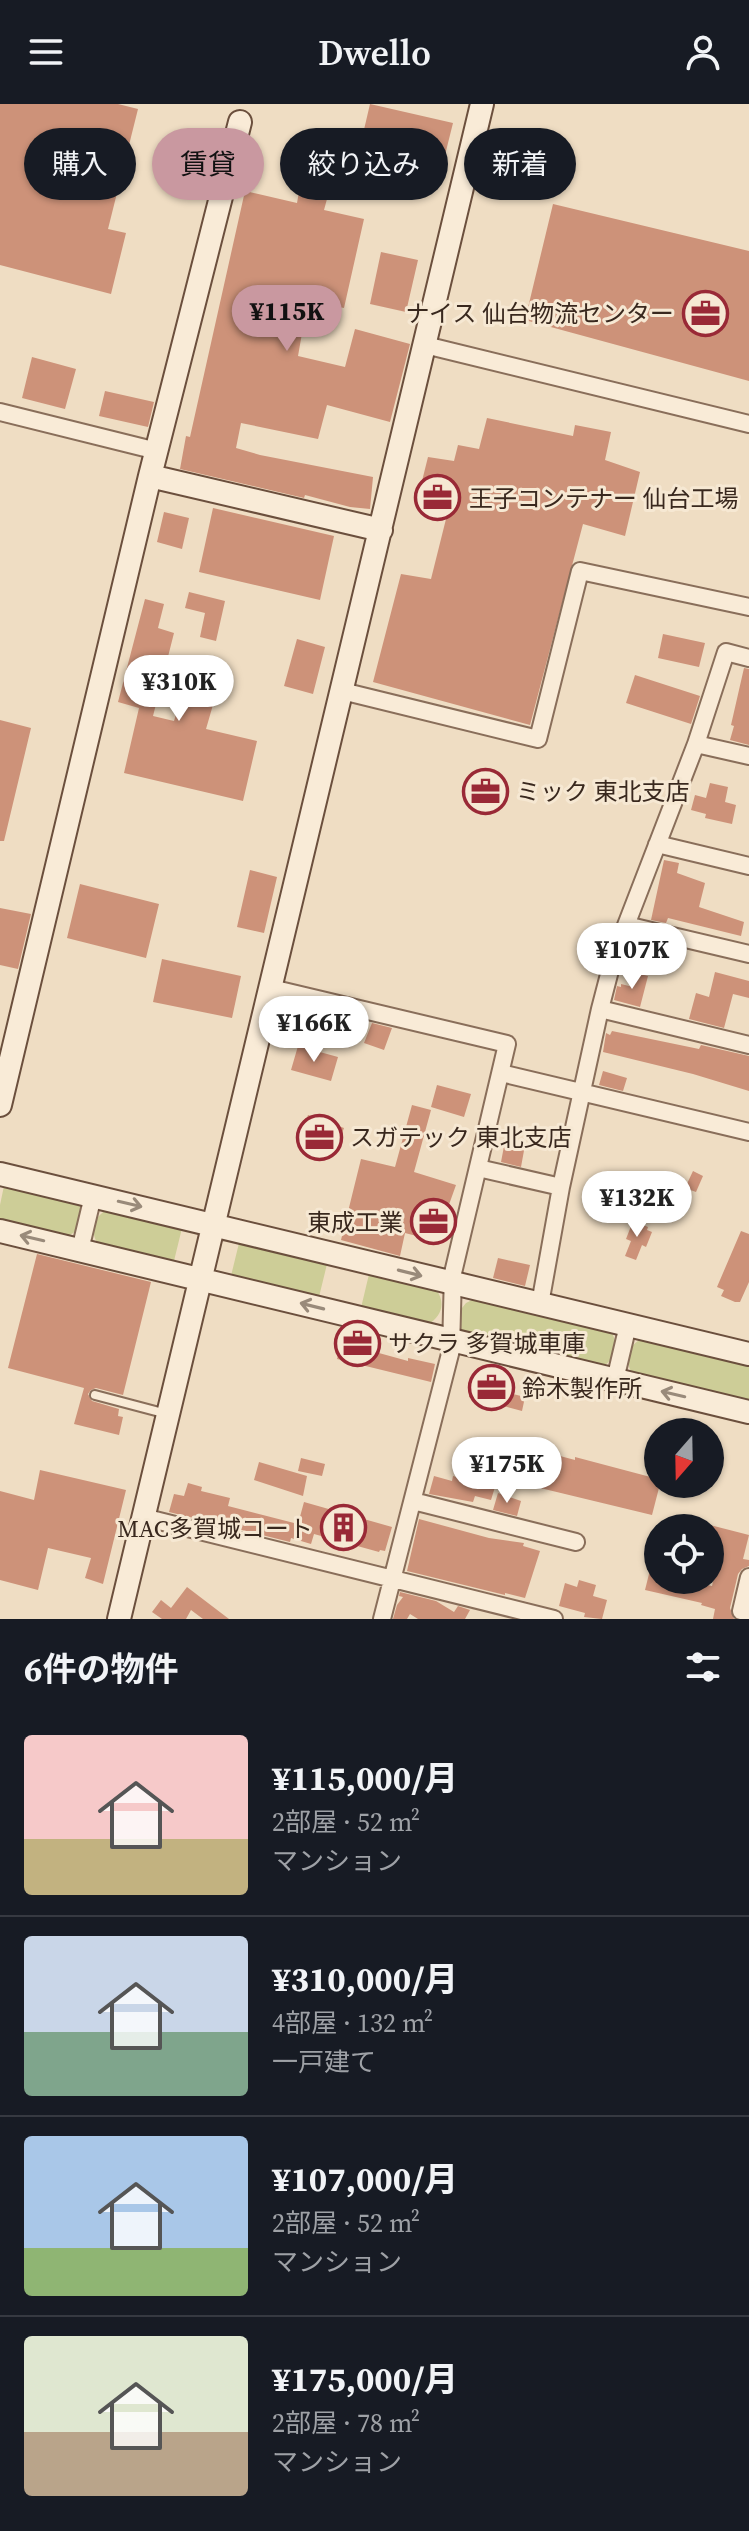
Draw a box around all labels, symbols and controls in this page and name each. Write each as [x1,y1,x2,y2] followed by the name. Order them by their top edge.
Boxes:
[318,28,431,77] text: Dwello
[24,30,68,74] icon: menu
[681,30,725,74] icon: person
[24,128,136,200] chip: 購入
[152,128,264,200] chip: 賃貸
[280,128,448,200] chip: 絞り込み
[464,128,576,200] chip: 新着
[231,285,343,353] pin: ¥115K
[681,289,729,337] office icon: ナイス 仙台物流センター
[250,293,324,329] text: ¥115K
[405,297,674,330] place label: ナイス 仙台物流センター
[414,474,462,522] office icon: 王子コンテナー 仙台工場
[469,482,739,515] place label: 王子コンテナー 仙台工場
[123,655,235,723] pin: ¥310K
[142,663,216,699] text: ¥310K
[461,767,509,815] office icon: ミック 東北支店
[516,775,690,808] place label: ミック 東北支店
[576,923,688,991] pin: ¥107K
[595,931,669,967] text: ¥107K
[258,996,370,1064] pin: ¥166K
[277,1004,351,1040] text: ¥166K
[295,1113,343,1161] office icon: スガテック 東北支店
[350,1121,572,1154] place label: スガテック 東北支店
[581,1171,693,1239] pin: ¥132K
[600,1179,674,1215] text: ¥132K
[117,1197,143,1212] one-way arrow
[410,1198,458,1246] office icon: 東成工業
[307,1206,403,1239] place label: 東成工業
[19,1230,45,1245] one-way arrow
[397,1267,422,1282] one-way arrow
[299,1297,325,1312] one-way arrow
[333,1319,381,1367] office icon: サクラ 多賀城車庫
[388,1327,586,1360] place label: サクラ 多賀城車庫
[467,1364,515,1412] office icon: 鈴木製作所
[522,1372,642,1405] place label: 鈴木製作所
[661,1385,686,1400] one-way arrow
[644,1418,724,1498] north arrow
[644,1418,724,1594] map controls
[451,1437,563,1505] pin: ¥175K
[470,1445,544,1481] text: ¥175K
[320,1504,368,1552] building icon: MAC多賀城コート
[117,1512,313,1545] place label: MAC多賀城コート
[644,1514,724,1594] button: locate
[681,1645,725,1689] icon: filters
[24,1646,178,1692] text: 6件の物件
[272,1755,458,1801] text: ¥115,000/月
[88,1767,184,1863] icon: home
[272,1804,420,1840] text: 2部屋 · 52 m²
[272,1843,402,1879] text: マンション
[272,1956,458,2002] text: ¥310,000/月
[88,1968,184,2064] icon: home
[272,2005,433,2041] text: 4部屋 · 132 m²
[272,2044,376,2080] text: 一戸建て
[272,2156,458,2202] text: ¥107,000/月
[88,2168,184,2264] icon: home
[272,2205,420,2241] text: 2部屋 · 52 m²
[272,2244,402,2280] text: マンション
[272,2356,458,2402] text: ¥175,000/月
[88,2368,184,2464] icon: home
[272,2405,420,2441] text: 2部屋 · 78 m²
[272,2444,402,2480] text: マンション

